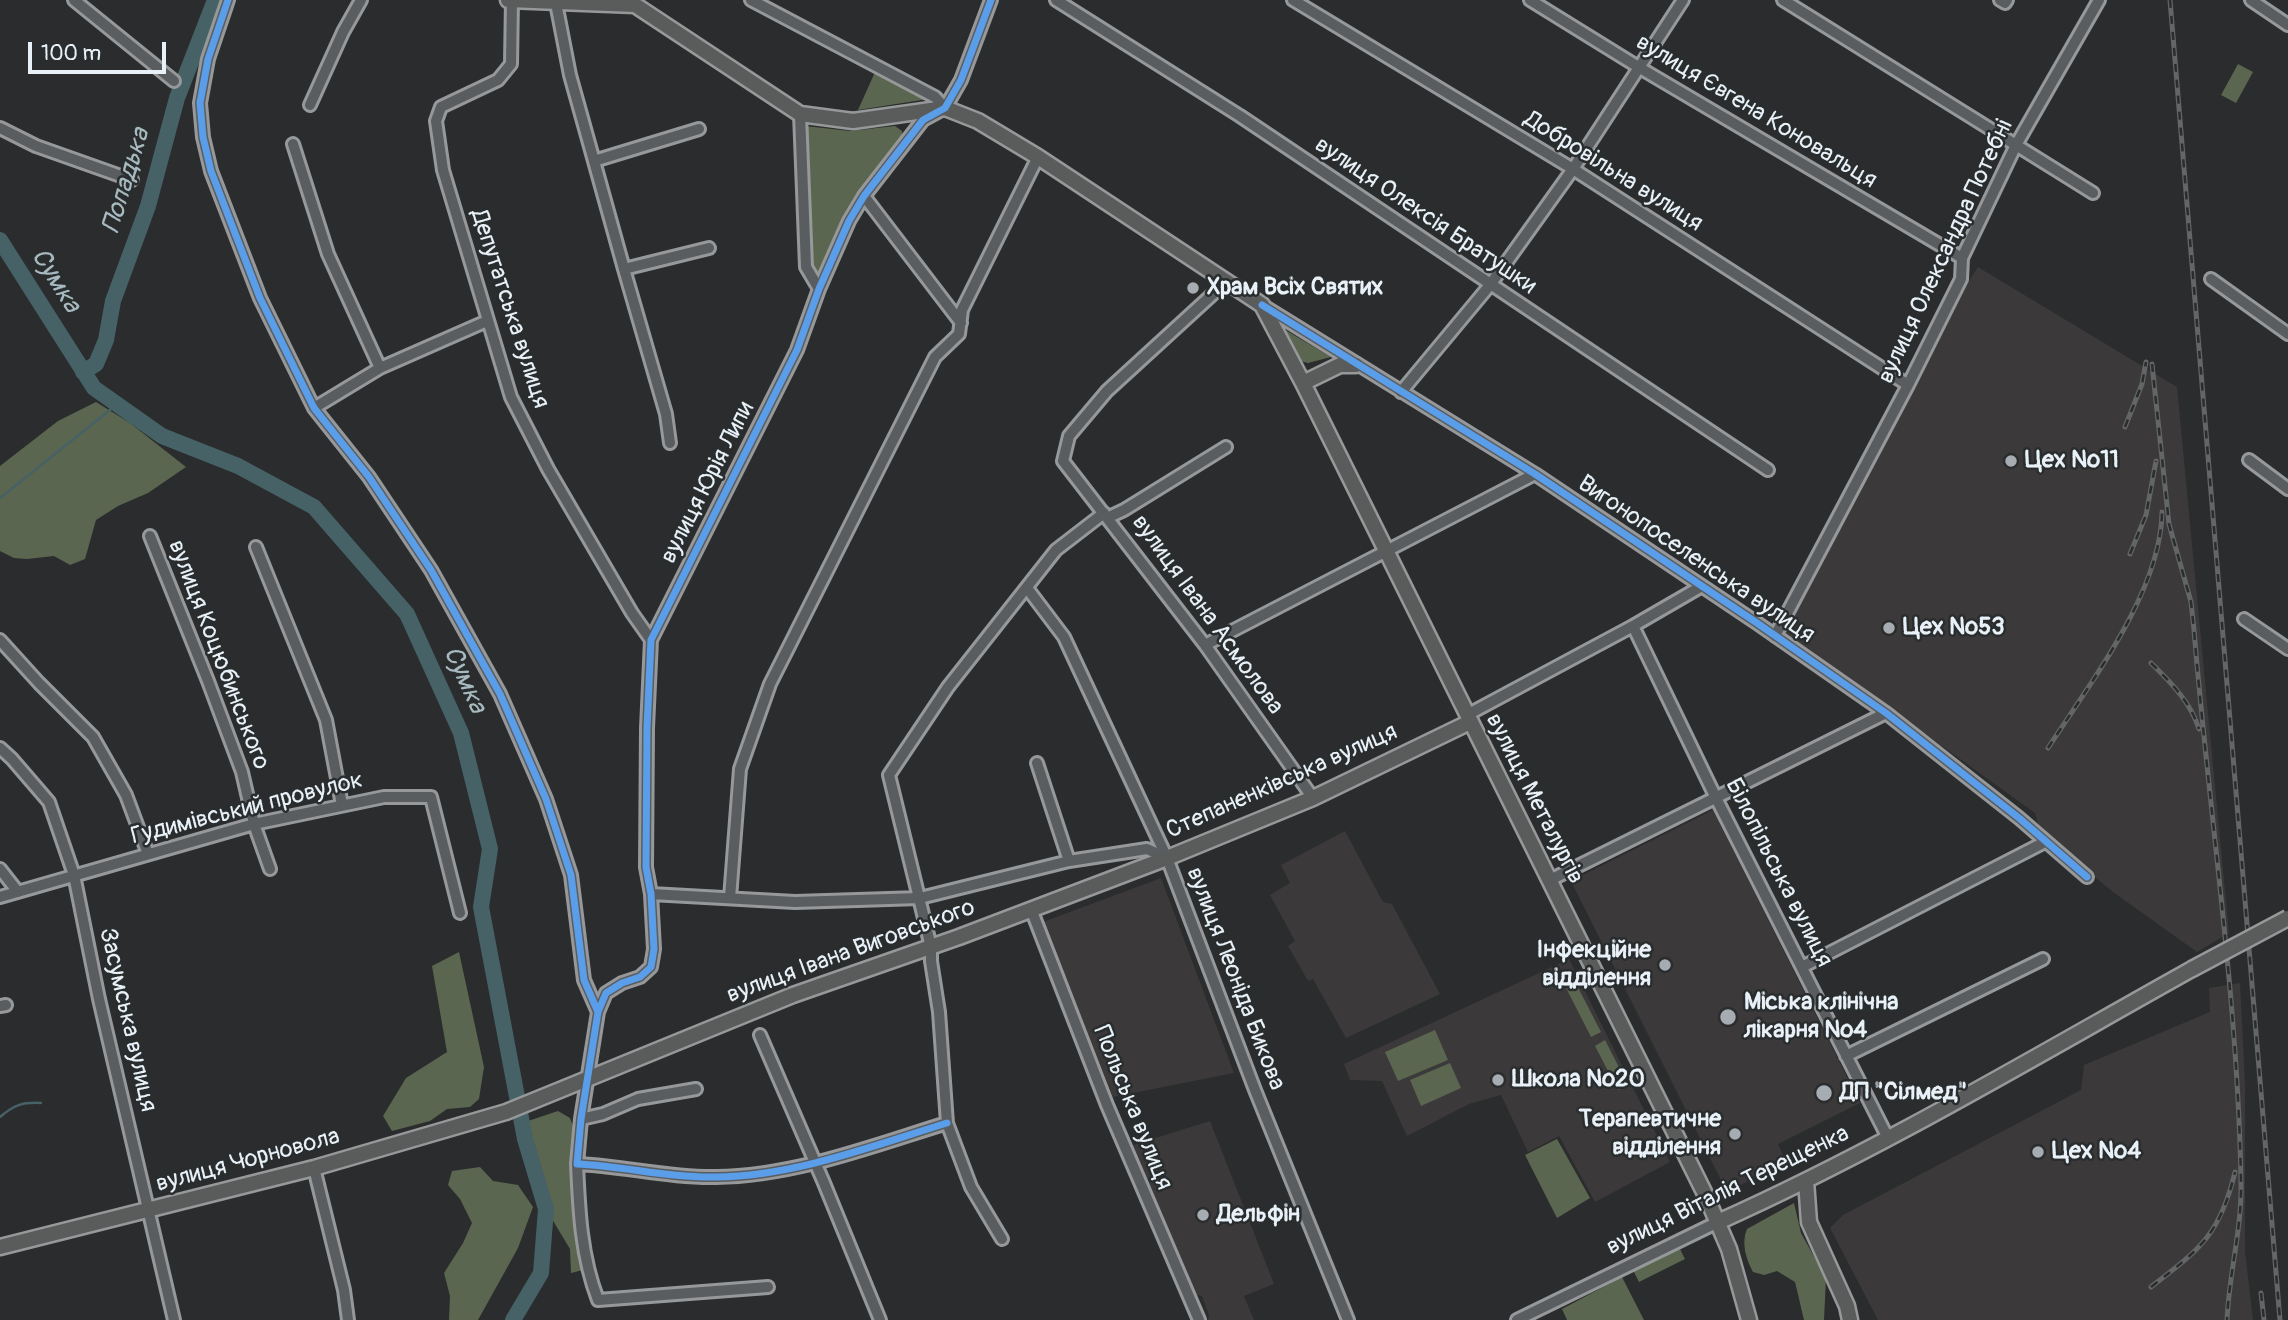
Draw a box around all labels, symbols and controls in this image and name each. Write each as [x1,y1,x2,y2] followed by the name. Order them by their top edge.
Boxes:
[32,28,170,72] scale bar
[1630,29,1882,195] street label: вулиця Євгена Коновальця
[41,40,101,67] text: 100 m
[1518,105,1708,239] street label: Добровільна вулиця
[1872,116,2020,388] street label: вулиця Олександра Потебні
[96,125,158,237] water label: Попадька
[1309,131,1541,301] street label: вулиця Олексія Братушки
[463,206,555,412] street label: Депутатська вулиця
[23,243,87,319] water label: Сумка
[1207,274,1383,302] place label: Храм Всіх Святих
[1185,280,1201,296] marker: Храм Всіх Святих
[655,397,761,569] street label: вулиця Юрія Липи
[2025,447,2119,475] place label: Цех №11
[2003,453,2019,469] marker: Цех №11
[1572,470,1820,650] street label: Вигонопоселенська вулиця
[1125,509,1289,721] street label: вулиця Івана Асмолова
[161,536,275,774] street label: вулиця Коцюбинського
[1903,614,2005,642] place label: Цех №53
[1881,620,1897,636] marker: Цех №53
[436,642,492,718] water label: Сумка
[1479,709,1589,889] street label: вулиця Металургів
[1162,718,1402,846] street label: Степаненківська вулиця
[128,766,366,852] street label: Гудимівський провулок
[1718,774,1838,972] street label: Білопільська вулиця
[1179,864,1291,1094] street label: вулиця Леоніда Бикова
[723,894,979,1010] street label: вулиця Івана Виговського
[92,925,162,1115] street label: Засумська вулиця
[1536,937,1651,993] place label: Інфекційне відділення
[1657,957,1673,973] marker: Інфекційне відділення
[1744,989,1898,1045] place label: Міська клінічна лікарня №4
[1718,1007,1738,1027] marker: Міська клінічна лікарня №4
[1086,1022,1178,1194] street label: Польська вулиця
[1512,1066,1645,1094] place label: Школа №20
[1490,1072,1506,1088] marker: Школа №20
[1840,1079,1967,1107] place label: ДП "Сілмед"
[1814,1083,1834,1103] marker: ДП "Сілмед"
[1579,1106,1721,1162] place label: Терапевтичне відділення
[1602,1120,1854,1262] street label: вулиця Віталія Терещенка
[153,1123,343,1199] street label: вулиця Чорновола
[1727,1126,1743,1142] marker: Терапевтичне відділення
[2052,1138,2141,1166] place label: Цех №4
[2030,1144,2046,1160] marker: Цех №4
[1217,1201,1300,1229] place label: Дельфін
[1195,1207,1211,1223] marker: Дельфін

